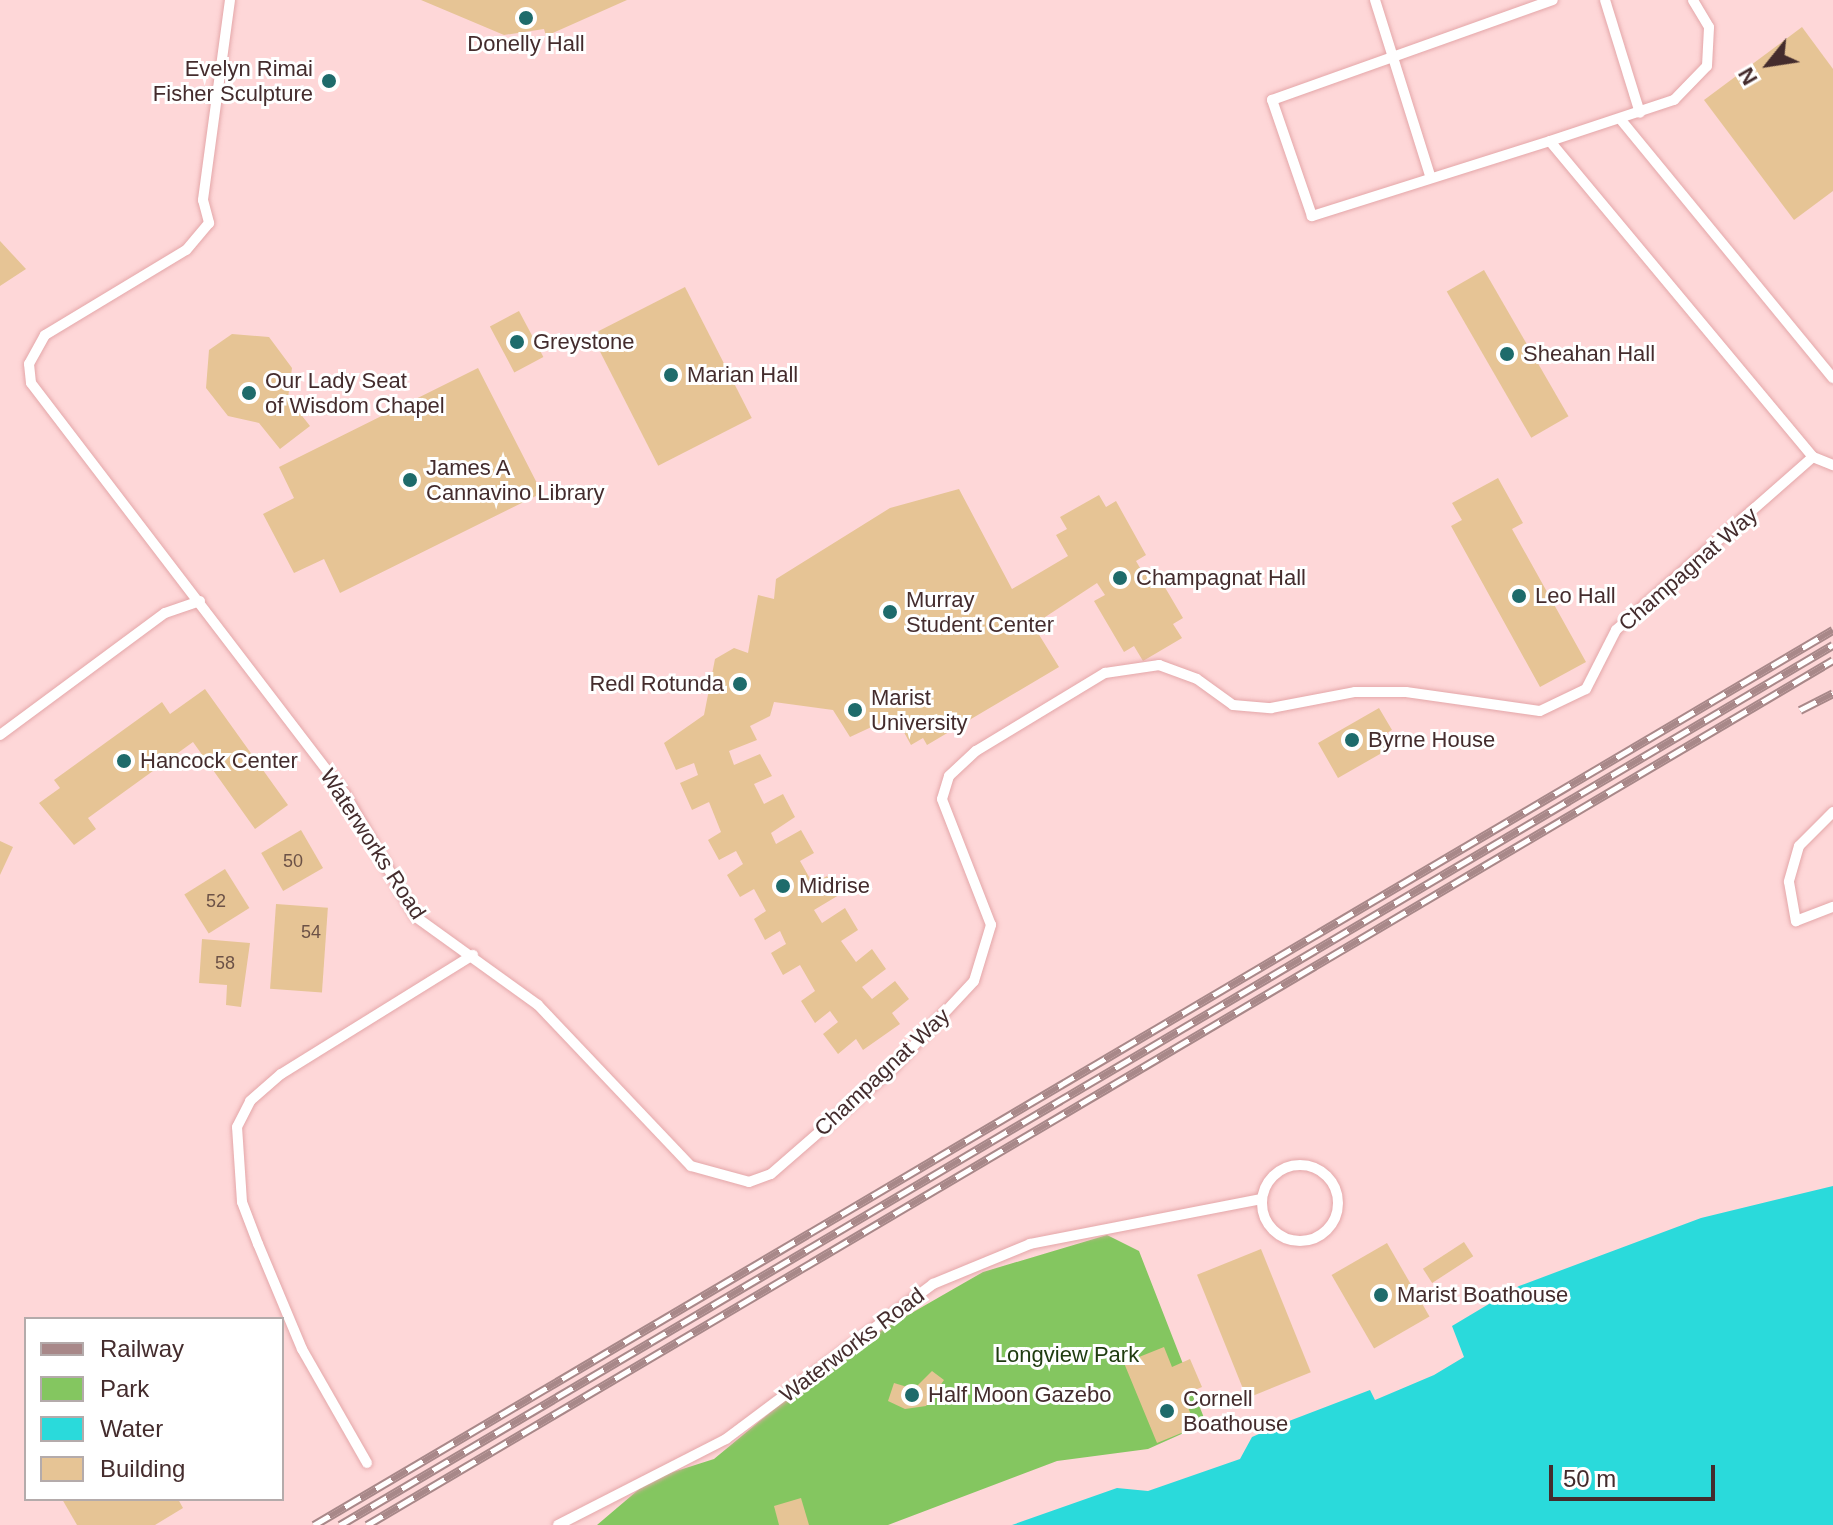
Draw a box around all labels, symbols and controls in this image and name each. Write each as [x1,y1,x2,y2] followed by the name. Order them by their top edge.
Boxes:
[517,9,535,27] marker: Donelly Hall
[1729,24,1809,104] north arrow
[467,31,585,57] place label: Donelly Hall
[153,55,313,106] place label: Evelyn Rimai Fisher Sculpture
[1733,63,1763,89] text: N
[320,72,338,90] marker: Evelyn Rimai Fisher Sculpture
[533,329,634,355] place label: Greystone
[508,333,526,351] marker: Greystone
[1523,341,1655,367] place label: Sheahan Hall
[1498,345,1516,363] marker: Sheahan Hall
[687,362,798,388] place label: Marian Hall
[662,366,680,384] marker: Marian Hall
[265,367,445,418] place label: Our Lady Seat of Wisdom Chapel
[240,384,258,402] marker: Our Lady Seat of Wisdom Chapel
[426,454,605,506] place label: James A Cannavino Library
[401,471,419,489] marker: James A Cannavino Library
[1613,502,1763,636] street label: Champagnat Way
[1136,565,1306,591] place label: Champagnat Hall
[1111,569,1129,587] marker: Champagnat Hall
[1535,583,1616,609] place label: Leo Hall
[906,586,1054,638] place label: Murray Student Center
[1510,587,1528,605] marker: Leo Hall
[881,603,899,621] marker: Murray Student Center
[589,671,724,697] place label: Redl Rotunda
[731,675,749,693] marker: Redl Rotunda
[871,684,968,736] place label: Marist University
[846,701,864,719] marker: Marist University
[1368,727,1495,753] place label: Byrne House
[1343,731,1361,749] marker: Byrne House
[140,748,298,774] place label: Hancock Center
[115,752,133,770] marker: Hancock Center
[315,764,431,924] street label: Waterworks Road
[283,850,303,872] house number: 50
[799,873,870,899] place label: Midrise
[774,877,792,895] marker: Midrise
[206,890,226,912] house number: 52
[301,921,321,943] house number: 54
[215,952,235,974] house number: 58
[809,1003,955,1141] street label: Champagnat Way
[775,1282,929,1408] street label: Waterworks Road
[1397,1282,1568,1308] place label: Marist Boathouse
[1372,1286,1390,1304] marker: Marist Boathouse
[24,1317,284,1501] legend
[100,1335,184,1362] text: Railway
[995,1342,1139,1368] park label: Longview Park
[100,1375,149,1402] text: Park
[928,1382,1111,1408] place label: Half Moon Gazebo
[1183,1385,1288,1436] place label: Cornell Boathouse
[903,1386,921,1404] marker: Half Moon Gazebo
[1158,1402,1176,1420] marker: Cornell Boathouse
[100,1415,163,1442] text: Water
[1553,1449,1719,1499] scale bar
[100,1455,185,1482] text: Building
[1563,1465,1616,1492] text: 50 m

